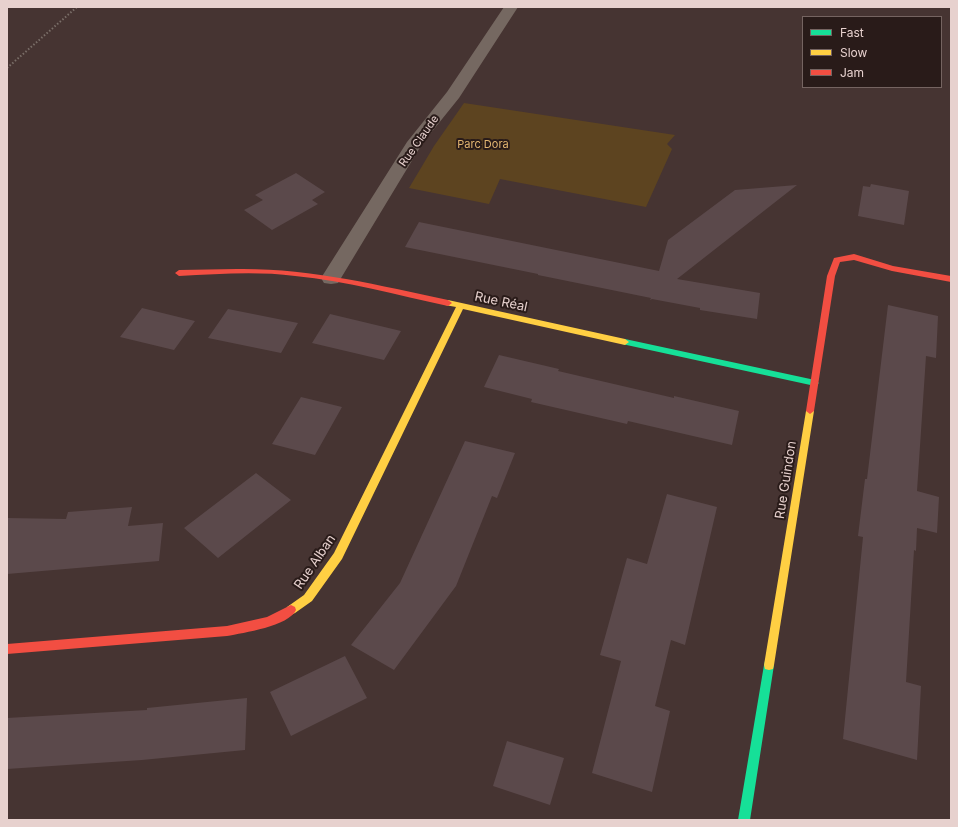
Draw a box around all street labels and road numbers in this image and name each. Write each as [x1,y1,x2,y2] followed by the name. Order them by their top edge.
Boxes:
[396,113,442,169] street label: Rue Claude
[473,289,529,315] street label: Rue Réal
[772,440,800,520] street label: Rue Guindon
[291,532,339,592] street label: Rue Alban

